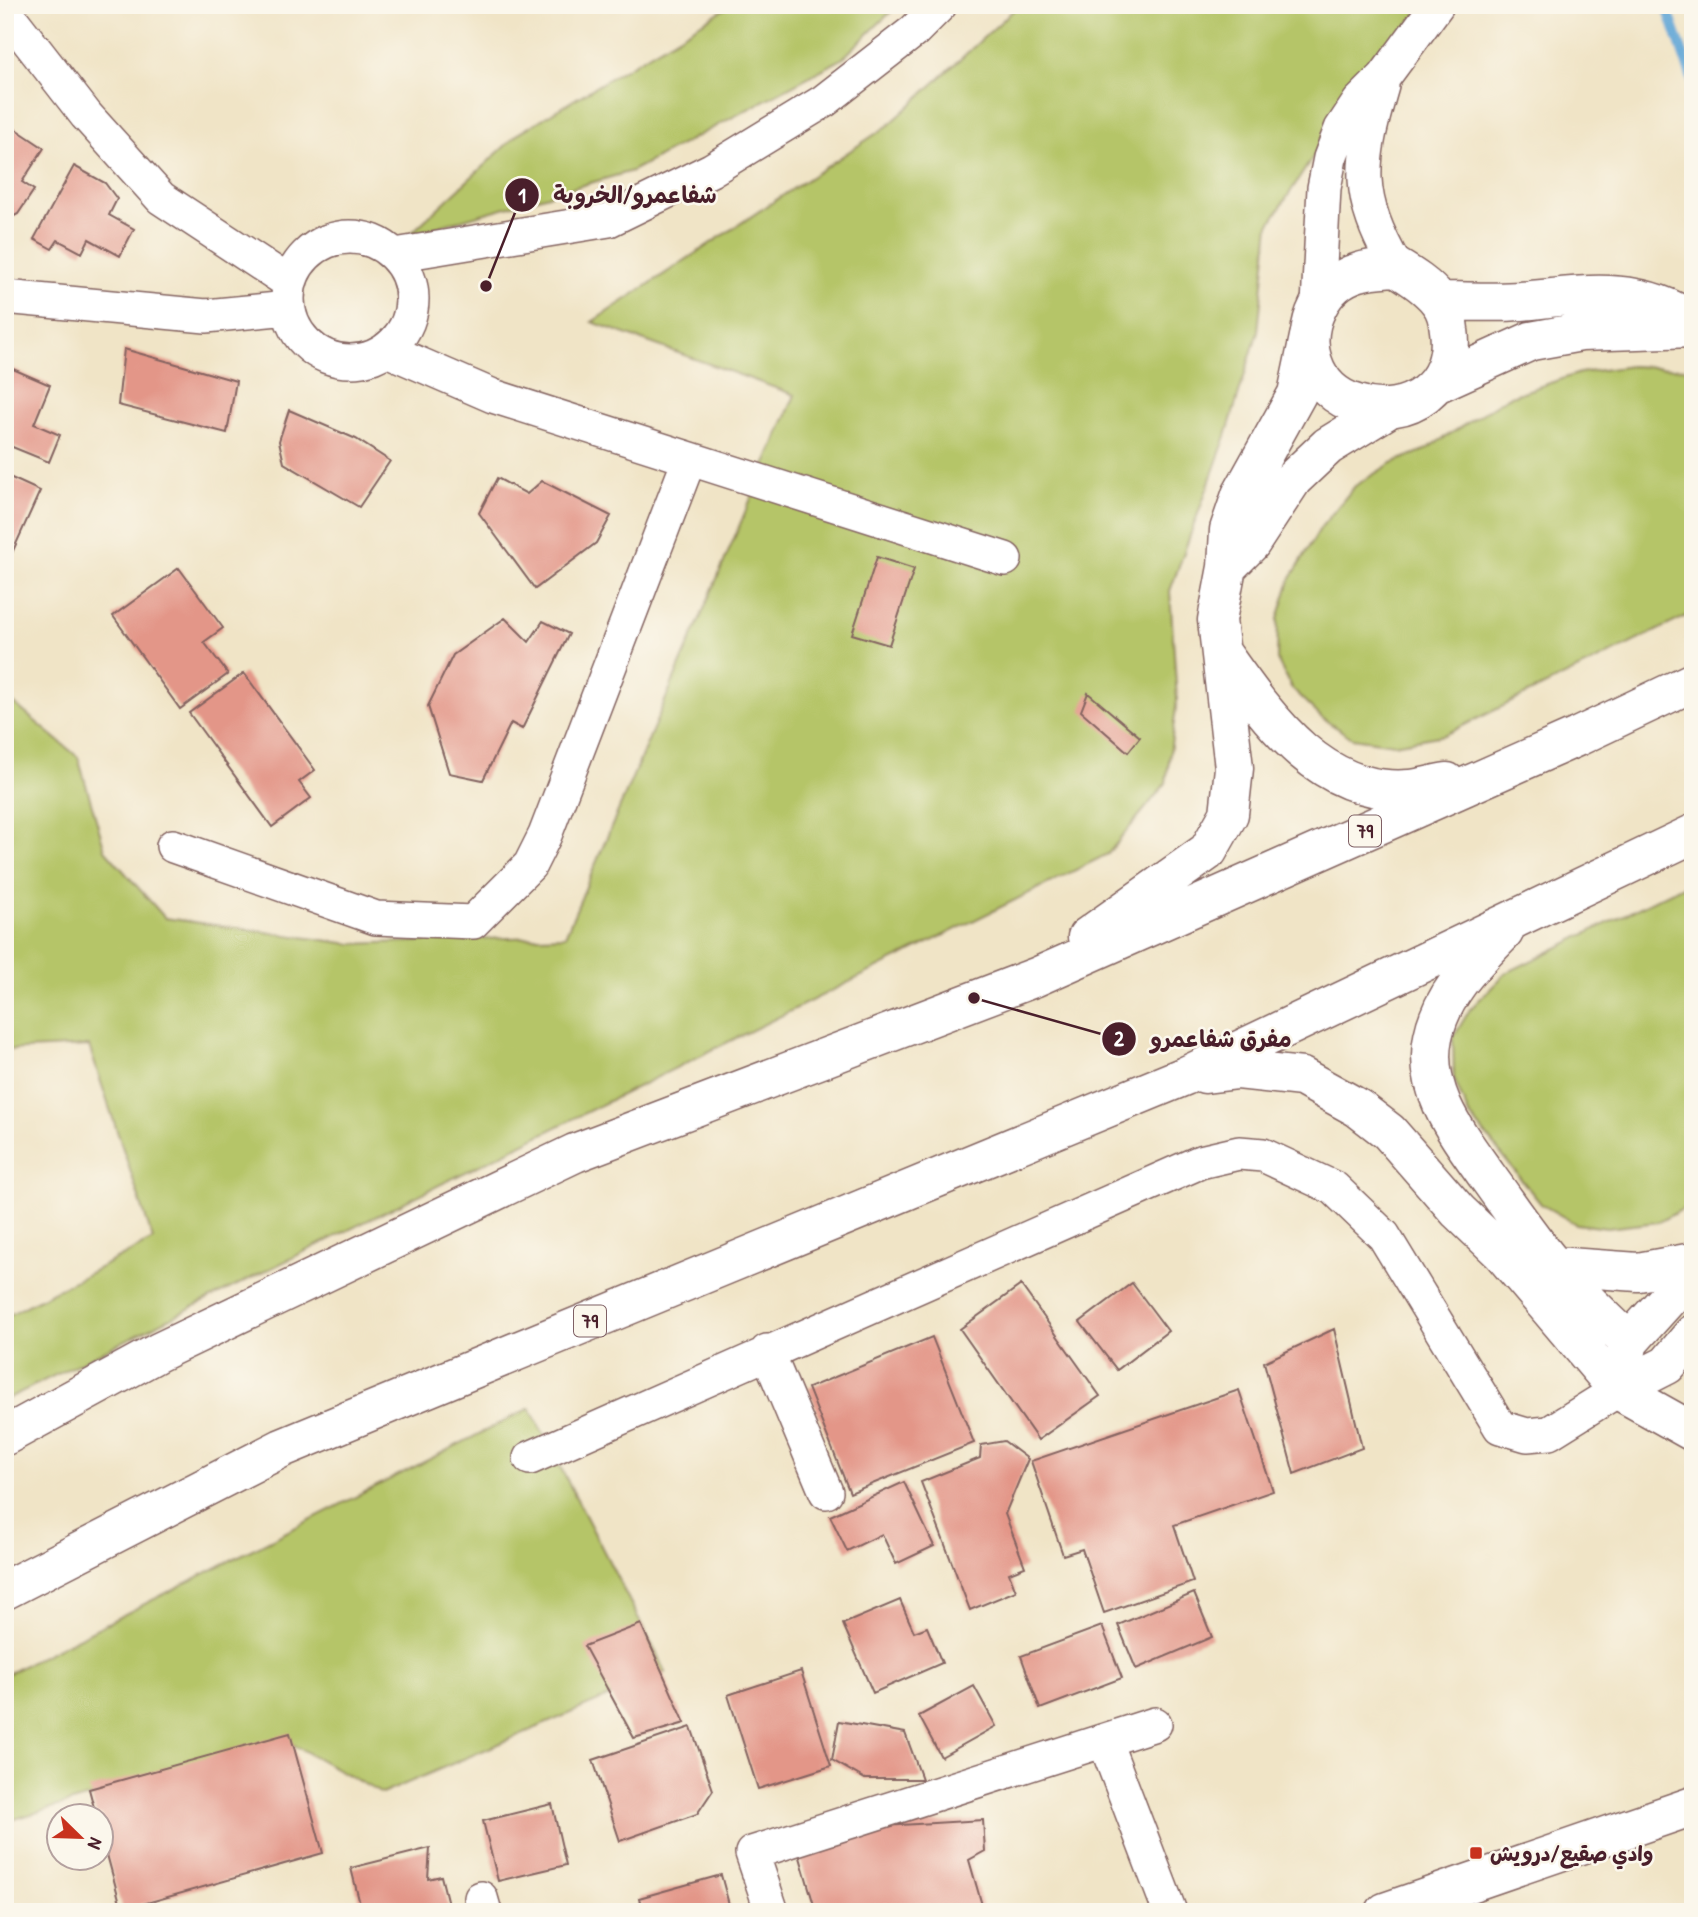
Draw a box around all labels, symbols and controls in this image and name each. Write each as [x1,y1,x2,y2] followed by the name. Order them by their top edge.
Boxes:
[505,173,731,217] callout: شفاعمرو/الخروبة
[553,179,717,210] text: شفاعمرو/الخروبة
[518,181,526,210] text: 1
[1349,816,1381,846] road number: 79
[1101,1017,1306,1061] callout: مفرق شفاعمرو
[1148,1023,1292,1054] text: مفرق شفاعمرو
[1114,1024,1124,1053] text: 2
[574,1306,606,1336] road number: 79
[46,1801,116,1871] north arrow
[82,1834,110,1853] text: N
[1490,1839,1654,1870] place label: وادي صقيع/درويش
[1468,1845,1484,1861] marker: وادي صقيع/درويش

